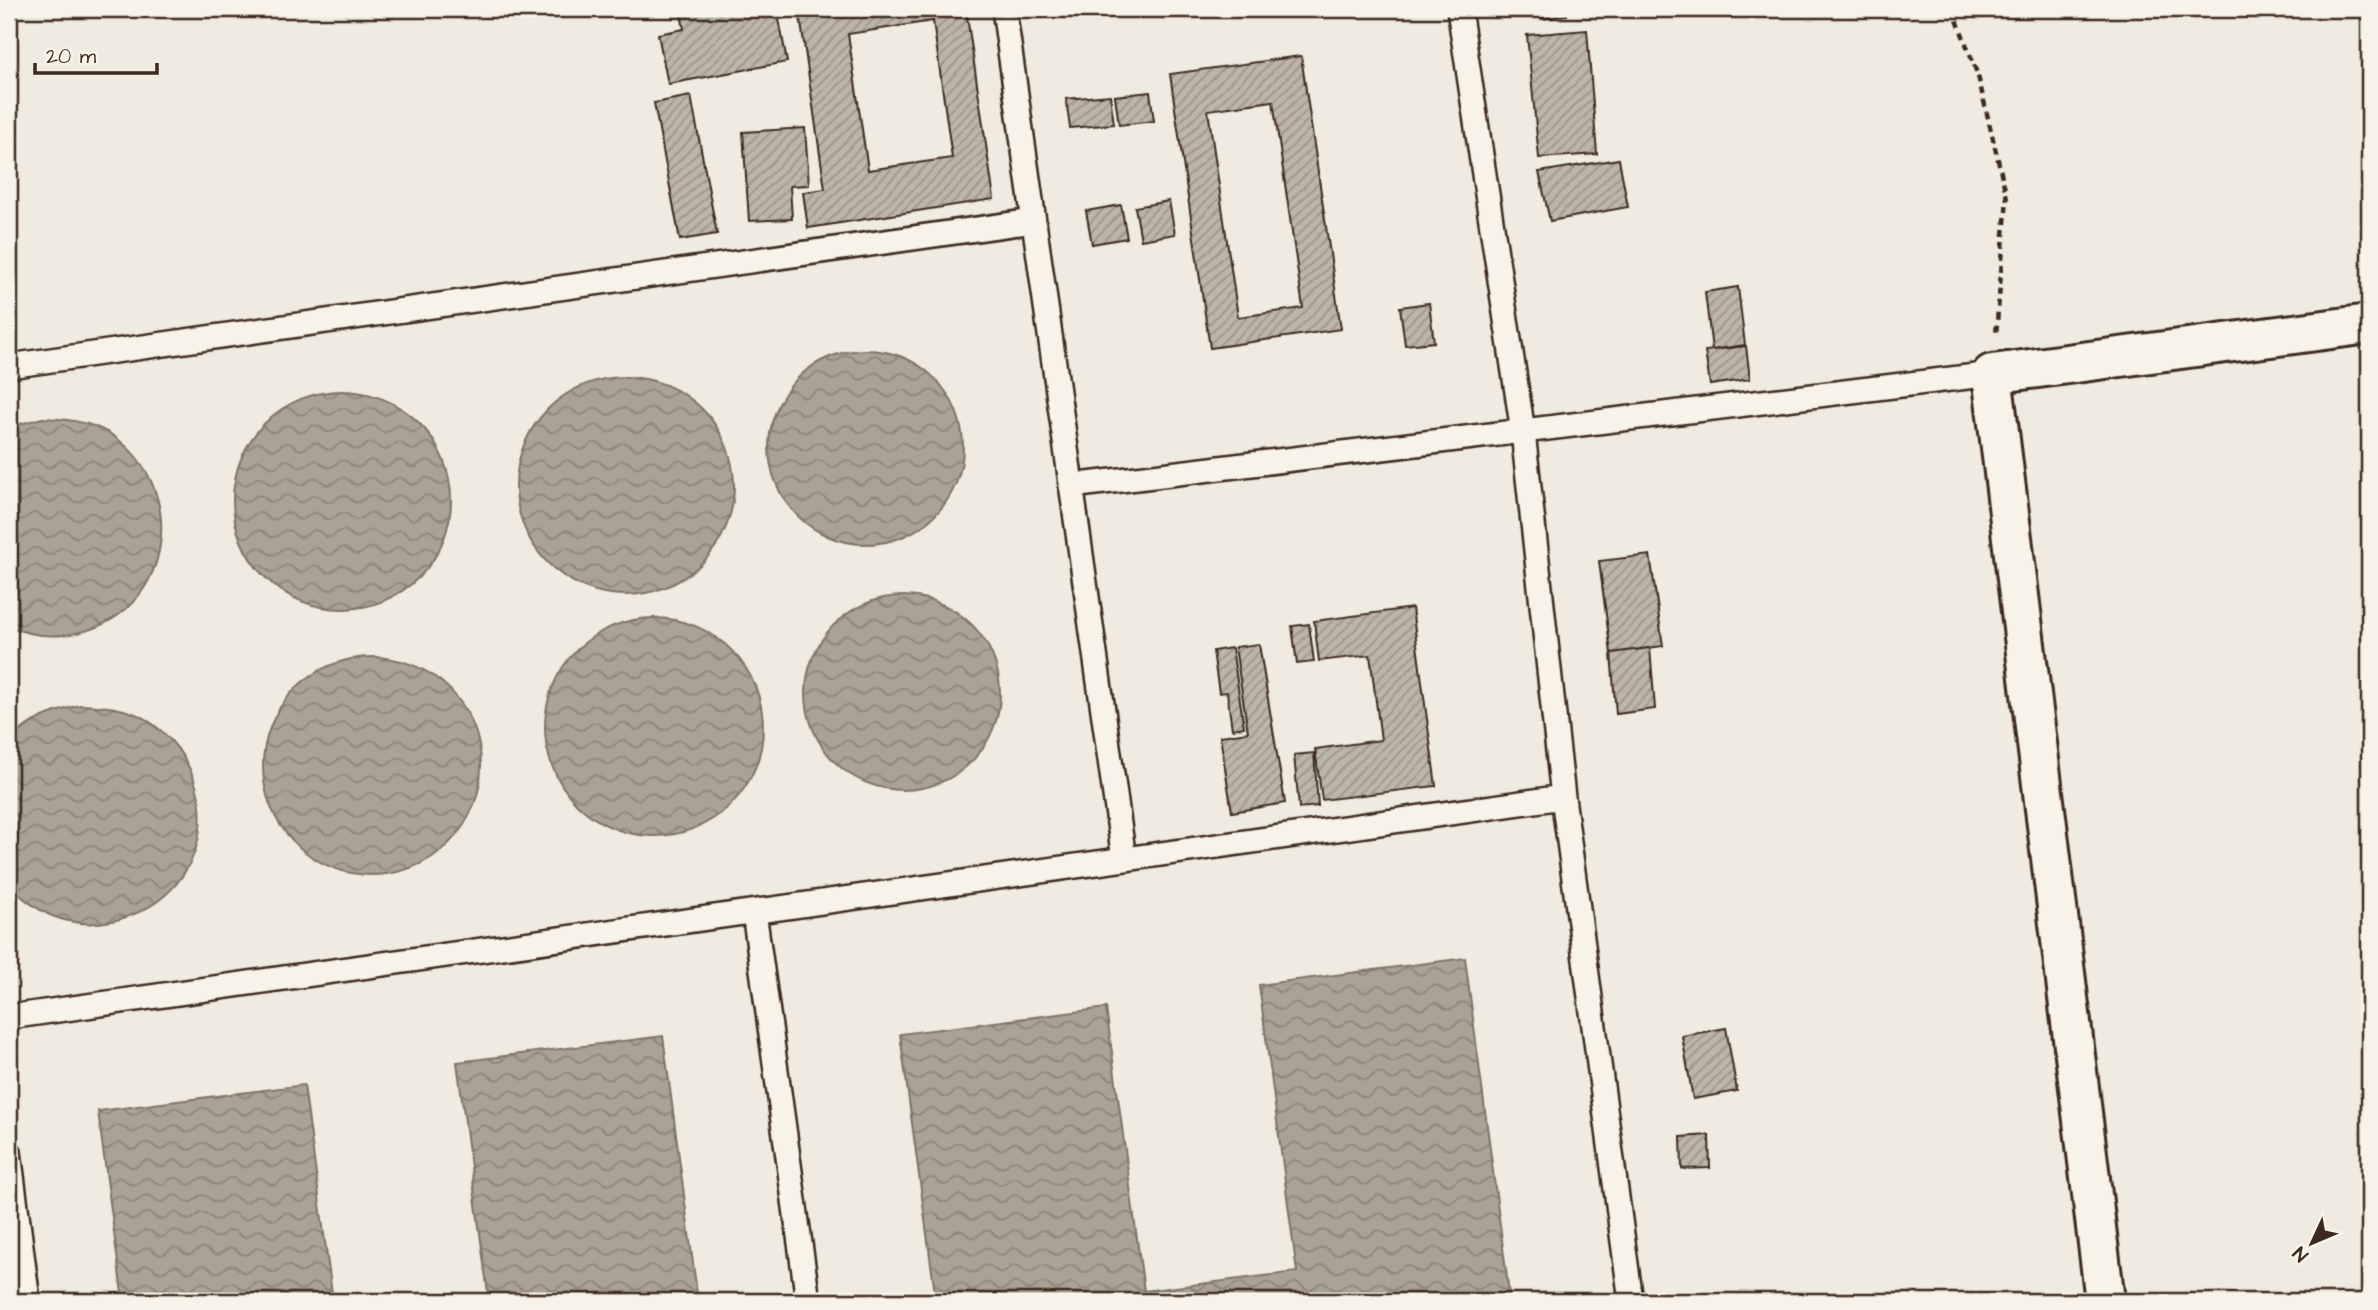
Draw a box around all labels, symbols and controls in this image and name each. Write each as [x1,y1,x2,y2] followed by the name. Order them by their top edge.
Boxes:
[35,32,158,76] scale bar
[46,42,97,71] text: 20 m
[2276,1208,2346,1278] north arrow
[2287,1240,2315,1267] text: N

